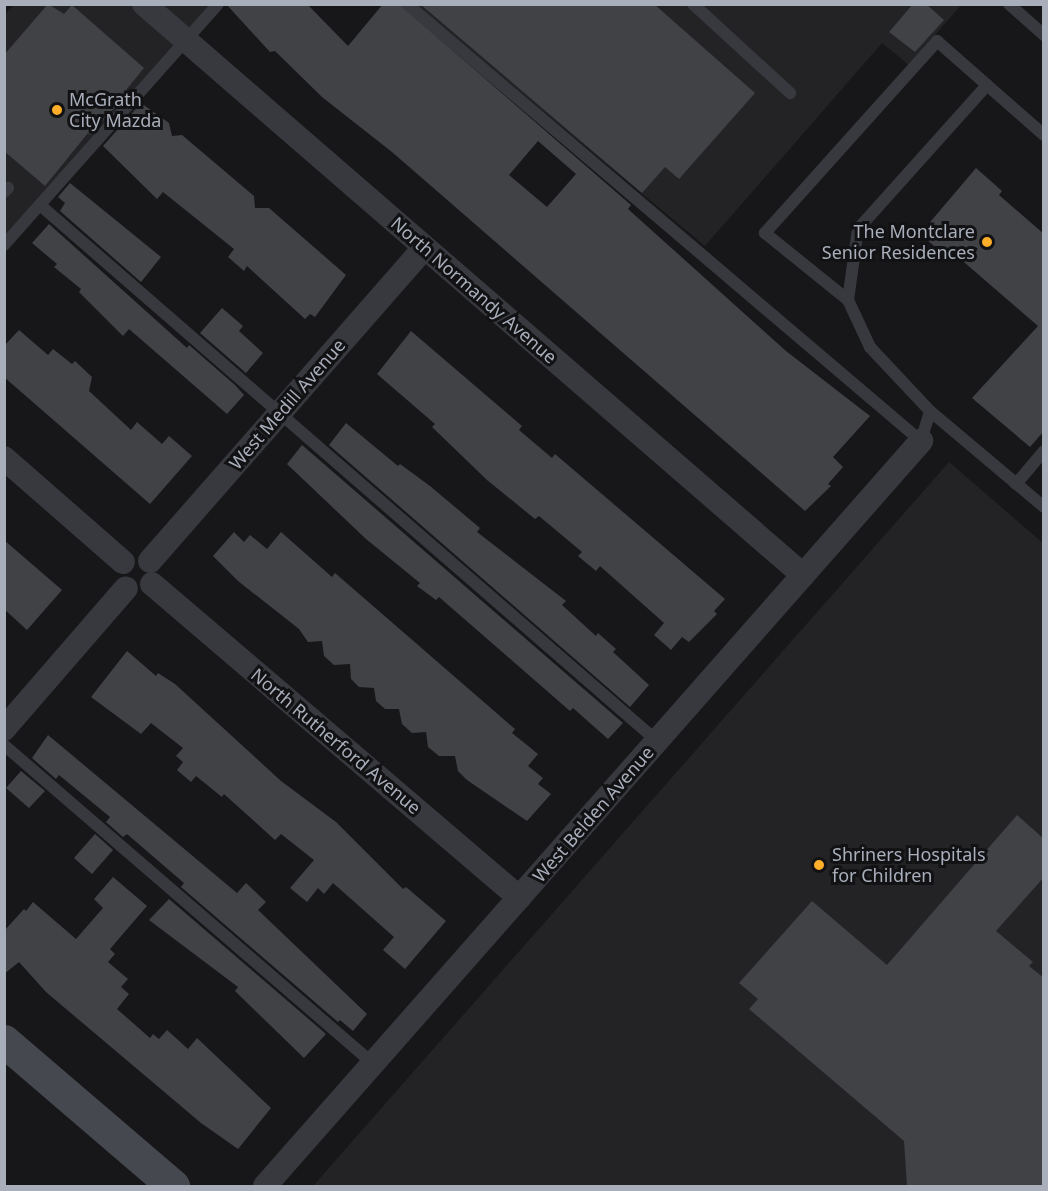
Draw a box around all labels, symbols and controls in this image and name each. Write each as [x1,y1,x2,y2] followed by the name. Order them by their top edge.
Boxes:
[69,89,161,132] place label: McGrath City Mazda
[50,103,64,117] marker: McGrath City Mazda
[387,212,561,368] street label: North Normandy Avenue
[822,221,975,264] place label: The Montclare Senior Residences
[980,235,994,249] marker: The Montclare Senior Residences
[224,334,350,474] street label: West Medill Avenue
[247,664,425,818] street label: North Rutherford Avenue
[528,742,658,886] street label: West Belden Avenue
[832,844,986,886] place label: Shriners Hospitals for Children
[810,856,828,874] marker: Shriners Hospitals for Children

